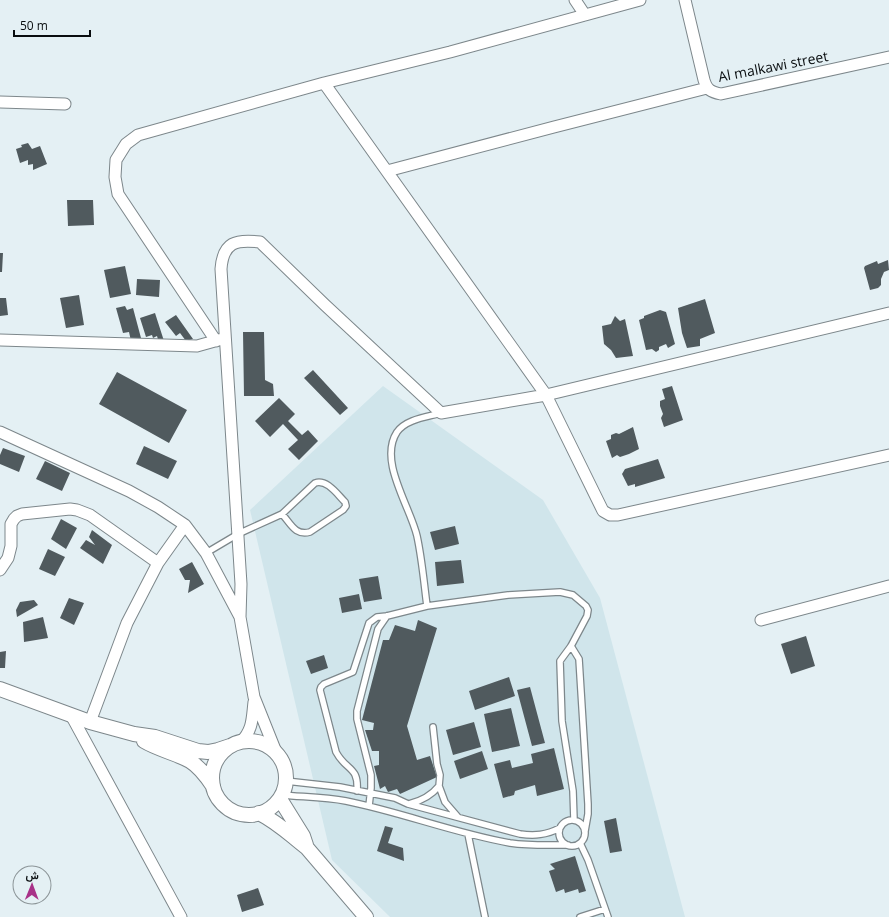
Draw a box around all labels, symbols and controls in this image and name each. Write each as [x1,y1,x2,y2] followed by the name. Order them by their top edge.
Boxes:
[14,12,90,38] scale bar
[20,17,48,34] text: 50 m
[716,46,830,86] street label: Al malkawi street
[12,865,52,905] north arrow
[25,867,39,882] text: ش

